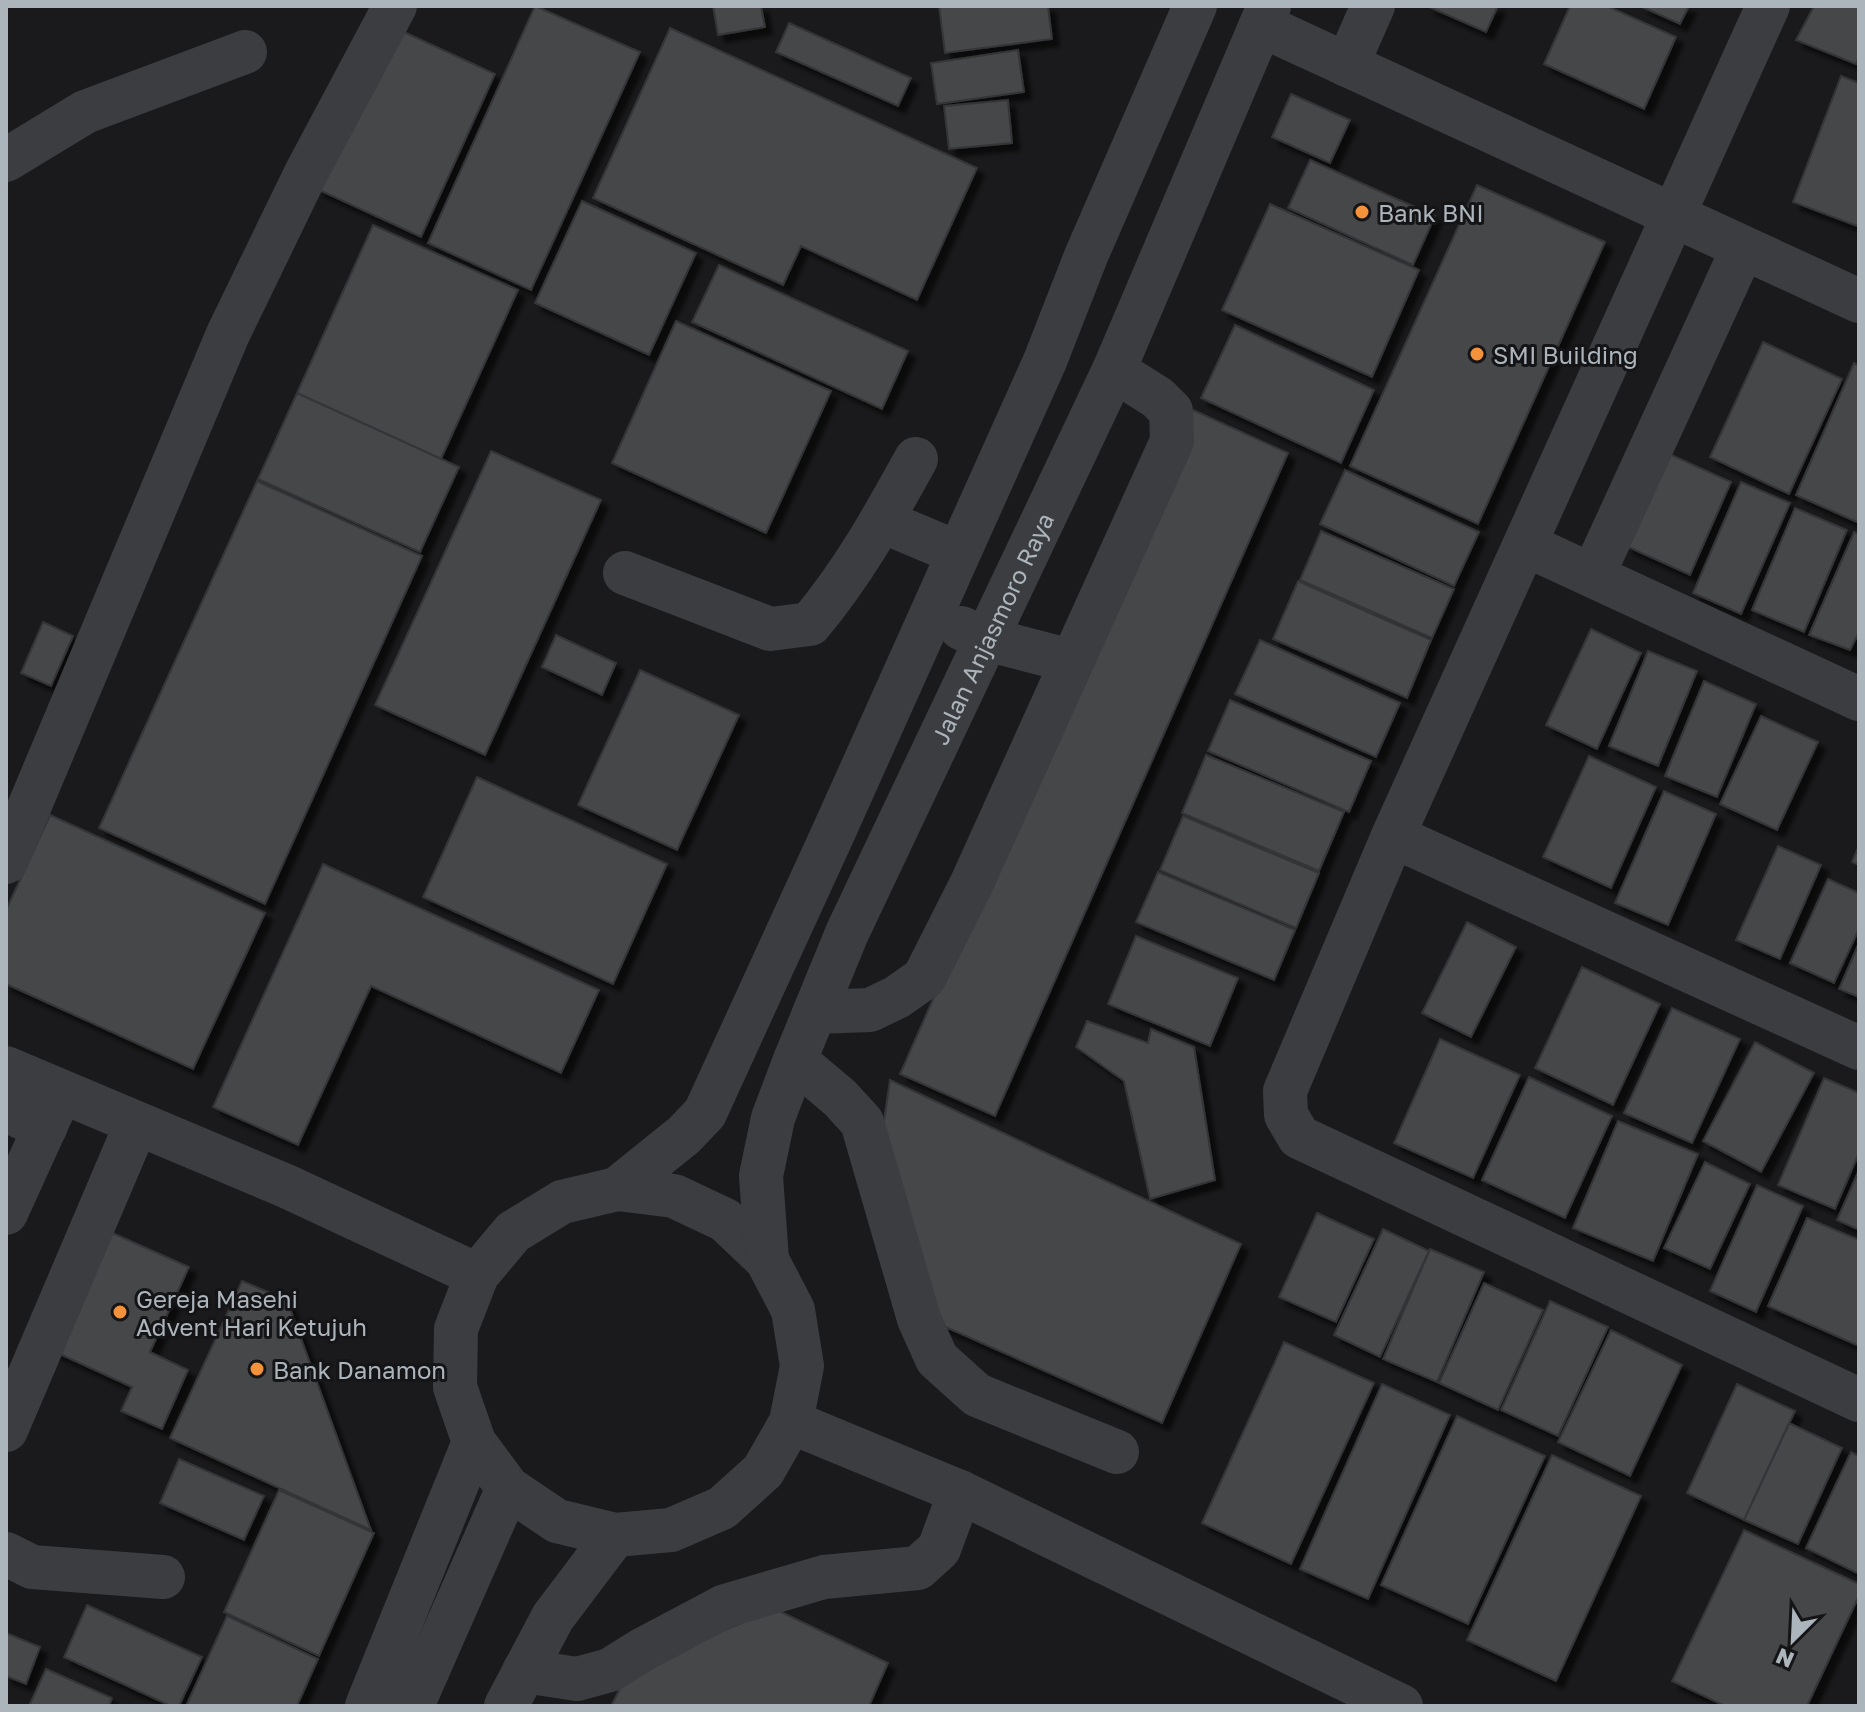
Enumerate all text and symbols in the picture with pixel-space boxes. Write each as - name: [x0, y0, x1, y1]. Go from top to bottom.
- place label: Bank BNI: [1378, 198, 1484, 227]
- marker: Bank BNI: [1353, 203, 1371, 221]
- place label: SMI Building: [1493, 340, 1638, 369]
- marker: SMI Building: [1468, 345, 1486, 363]
- street label: Jalan Anjasmoro Raya: [924, 508, 1059, 749]
- place label: Gereja Masehi Advent Hari Ketujuh: [136, 1284, 367, 1341]
- marker: Gereja Masehi Advent Hari Ketujuh: [111, 1303, 129, 1321]
- place label: Bank Danamon: [273, 1355, 446, 1384]
- marker: Bank Danamon: [248, 1360, 266, 1378]
- north arrow: [1753, 1600, 1833, 1680]
- text: N: [1772, 1643, 1798, 1674]

